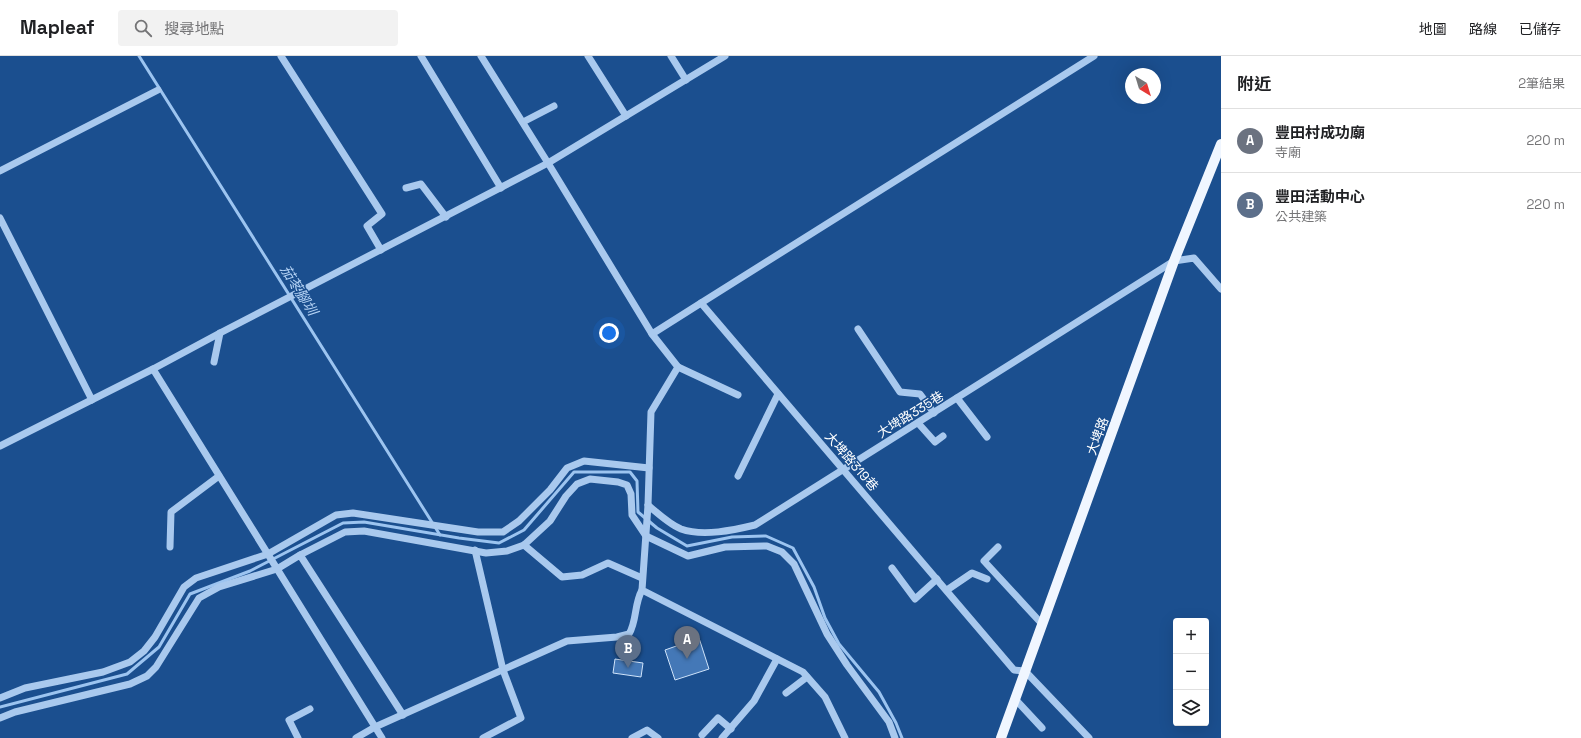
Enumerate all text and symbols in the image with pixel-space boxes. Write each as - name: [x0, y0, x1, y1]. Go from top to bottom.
- search box: [118, 10, 398, 46]
- text: Mapleaf: [20, 15, 94, 40]
- icon: search: [132, 17, 154, 39]
- text: 搜尋地點: [164, 19, 224, 38]
- text: 地圖: [1419, 20, 1447, 38]
- text: 路線: [1469, 20, 1497, 38]
- text: 已儲存: [1519, 20, 1561, 38]
- north arrow: [1125, 68, 1161, 104]
- text: 附近: [1237, 73, 1271, 95]
- text: 2筆結果: [1518, 75, 1565, 92]
- text: 豐田村成功廟: [1275, 123, 1365, 142]
- text: A: [1246, 132, 1254, 149]
- text: 220 m: [1526, 132, 1565, 149]
- text: 寺廟: [1275, 144, 1301, 161]
- text: 豐田活動中心: [1275, 187, 1365, 206]
- text: B: [1246, 196, 1254, 213]
- text: 220 m: [1526, 196, 1565, 213]
- text: 公共建築: [1275, 208, 1327, 225]
- water label: 茄苳腳圳: [277, 261, 323, 320]
- your location: [599, 323, 619, 343]
- street label: 大埤路335巷: [874, 387, 947, 442]
- street label: 大埤路: [1083, 415, 1112, 457]
- street label: 大埤路319巷: [821, 428, 882, 494]
- map controls: [1173, 618, 1209, 726]
- button: +: [1173, 618, 1209, 654]
- pin: A: [674, 626, 700, 659]
- pin: B: [615, 635, 641, 668]
- button: −: [1173, 654, 1209, 690]
- button: layers: [1173, 690, 1209, 726]

